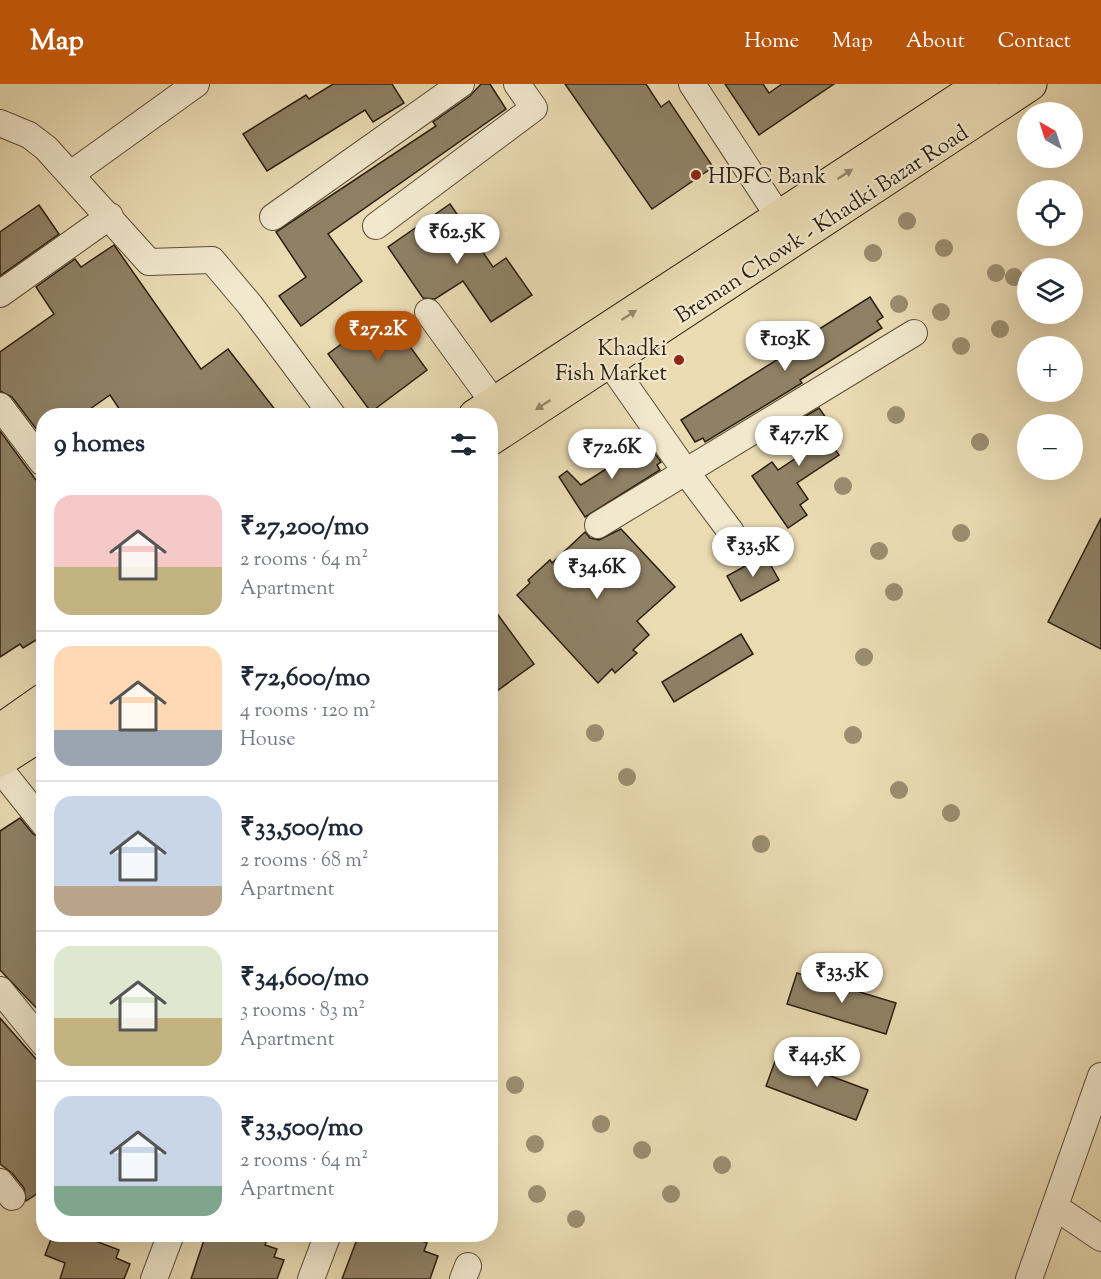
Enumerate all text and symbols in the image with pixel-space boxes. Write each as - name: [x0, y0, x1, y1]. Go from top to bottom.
- text: Map: [30, 22, 84, 62]
- text: Home: [744, 27, 799, 57]
- text: Map: [832, 27, 873, 57]
- text: About: [906, 27, 965, 57]
- text: Contact: [998, 27, 1071, 57]
- north arrow: [1017, 102, 1083, 168]
- map controls: [1017, 102, 1083, 480]
- street label: Breman Chowk - Khadki Bazar Road: [670, 118, 976, 333]
- place label: HDFC Bank: [708, 162, 826, 194]
- marker: HDFC Bank: [689, 168, 703, 182]
- one-way arrow: [837, 168, 853, 180]
- button: locate: [1017, 180, 1083, 246]
- pin: ₹62.5K: [408, 214, 506, 265]
- text: ₹62.5K: [429, 219, 485, 248]
- button: layers: [1017, 258, 1083, 324]
- one-way arrow: [621, 309, 637, 321]
- pin: ₹27.2K: [329, 311, 427, 362]
- text: ₹27.2K: [349, 316, 407, 345]
- pin: ₹103K: [743, 321, 827, 372]
- text: ₹103K: [759, 326, 811, 355]
- place label: Khadki Fish Market: [555, 334, 667, 391]
- button: +: [1017, 336, 1083, 402]
- marker: Khadki Fish Market: [672, 353, 686, 367]
- one-way arrow: [535, 399, 551, 411]
- button: −: [1017, 414, 1083, 480]
- pin: ₹47.7K: [750, 416, 848, 467]
- text: ₹47.7K: [769, 421, 829, 450]
- text: 9 homes: [54, 426, 145, 463]
- icon: filters: [447, 428, 480, 461]
- pin: ₹72.6K: [563, 429, 661, 480]
- text: ₹72.6K: [582, 434, 642, 463]
- text: ₹27,200/mo: [240, 509, 369, 546]
- icon: home: [102, 519, 174, 591]
- pin: ₹33.5K: [704, 527, 802, 578]
- text: ₹33.5K: [726, 532, 780, 561]
- text: 2 rooms · 64 m²: [240, 546, 368, 575]
- pin: ₹34.6K: [548, 549, 646, 600]
- text: ₹34.6K: [568, 554, 626, 583]
- text: Apartment: [240, 575, 335, 604]
- text: ₹72,600/mo: [240, 660, 370, 697]
- icon: home: [102, 670, 174, 742]
- text: 4 rooms · 120 m²: [240, 697, 376, 726]
- text: House: [240, 726, 295, 755]
- text: ₹33,500/mo: [240, 810, 363, 847]
- icon: home: [102, 820, 174, 892]
- text: 2 rooms · 68 m²: [240, 847, 368, 876]
- text: Apartment: [240, 876, 335, 905]
- pin: ₹33.5K: [793, 953, 891, 1004]
- text: ₹33.5K: [815, 958, 869, 987]
- text: ₹34,600/mo: [240, 960, 369, 997]
- icon: home: [102, 970, 174, 1042]
- text: 3 rooms · 83 m²: [240, 997, 365, 1026]
- text: Apartment: [240, 1026, 335, 1055]
- pin: ₹44.5K: [768, 1037, 866, 1088]
- text: ₹44.5K: [788, 1042, 846, 1071]
- text: ₹33,500/mo: [240, 1110, 363, 1147]
- icon: home: [102, 1120, 174, 1192]
- text: 2 rooms · 64 m²: [240, 1147, 368, 1176]
- text: Apartment: [240, 1176, 335, 1205]

